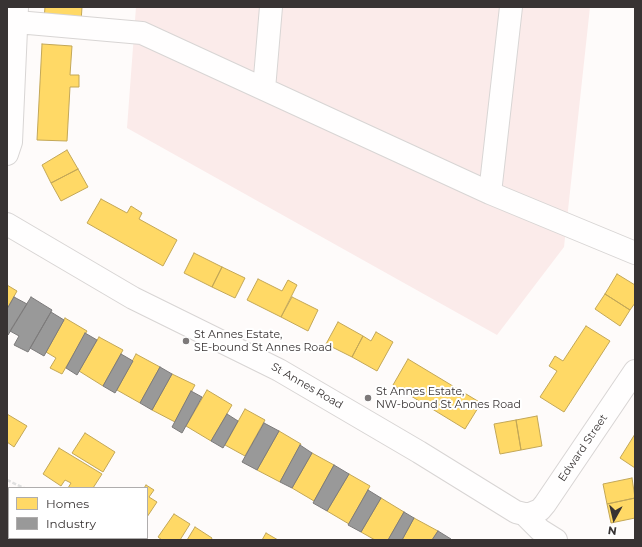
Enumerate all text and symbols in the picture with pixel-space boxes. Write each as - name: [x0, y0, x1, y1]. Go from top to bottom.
- place label: St Annes Estate, SE-bound St Annes Road: [194, 328, 332, 354]
- marker: St Annes Estate, SE-bound St Annes Road: [181, 336, 191, 346]
- street label: St Annes Road: [269, 360, 345, 412]
- place label: St Annes Estate, NW-bound St Annes Road: [376, 385, 521, 411]
- marker: St Annes Estate, NW-bound St Annes Road: [363, 393, 373, 403]
- street label: Edward Street: [556, 412, 610, 484]
- legend: [8, 487, 148, 539]
- text: Homes: [46, 496, 89, 511]
- north arrow: [594, 499, 634, 539]
- text: Industry: [46, 516, 96, 531]
- text: N: [607, 523, 618, 538]

